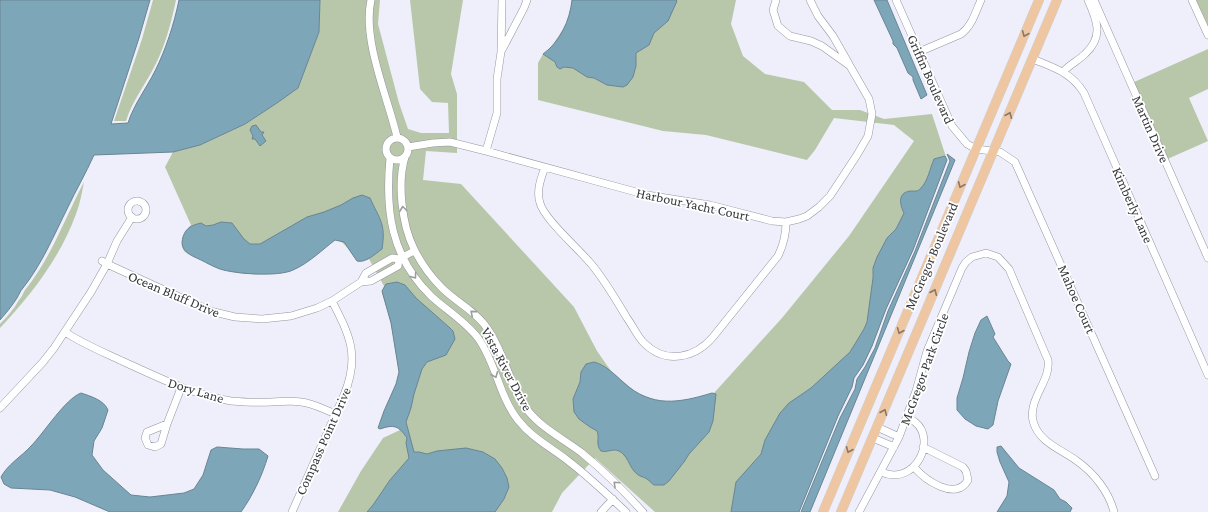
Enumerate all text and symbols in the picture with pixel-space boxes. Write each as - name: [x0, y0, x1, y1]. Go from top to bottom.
- one-way arrow: [1022, 29, 1030, 37]
- street label: Griffin Boulevard: [904, 32, 958, 127]
- street label: Martin Drive: [1129, 93, 1173, 165]
- one-way arrow: [1004, 112, 1012, 119]
- street label: Kimberly Lane: [1109, 165, 1157, 245]
- one-way arrow: [958, 181, 966, 188]
- street label: Harbour Yacht Court: [635, 184, 751, 224]
- street label: McGregor Boulevard: [901, 199, 961, 312]
- one-way arrow: [399, 206, 408, 212]
- street label: Mahoe Court: [1055, 262, 1099, 336]
- street label: Ocean Bluff Drive: [126, 267, 222, 321]
- one-way arrow: [409, 271, 416, 278]
- one-way arrow: [930, 288, 938, 295]
- one-way arrow: [470, 311, 477, 318]
- street label: McGregor Park Circle: [896, 311, 952, 427]
- street label: Vista River Drive: [478, 324, 536, 414]
- one-way arrow: [897, 326, 905, 334]
- one-way arrow: [490, 370, 498, 378]
- street label: Dory Lane: [166, 374, 226, 406]
- street label: Compass Point Drive: [292, 385, 354, 497]
- one-way arrow: [879, 408, 887, 416]
- one-way arrow: [846, 447, 854, 454]
- one-way arrow: [613, 481, 621, 489]

